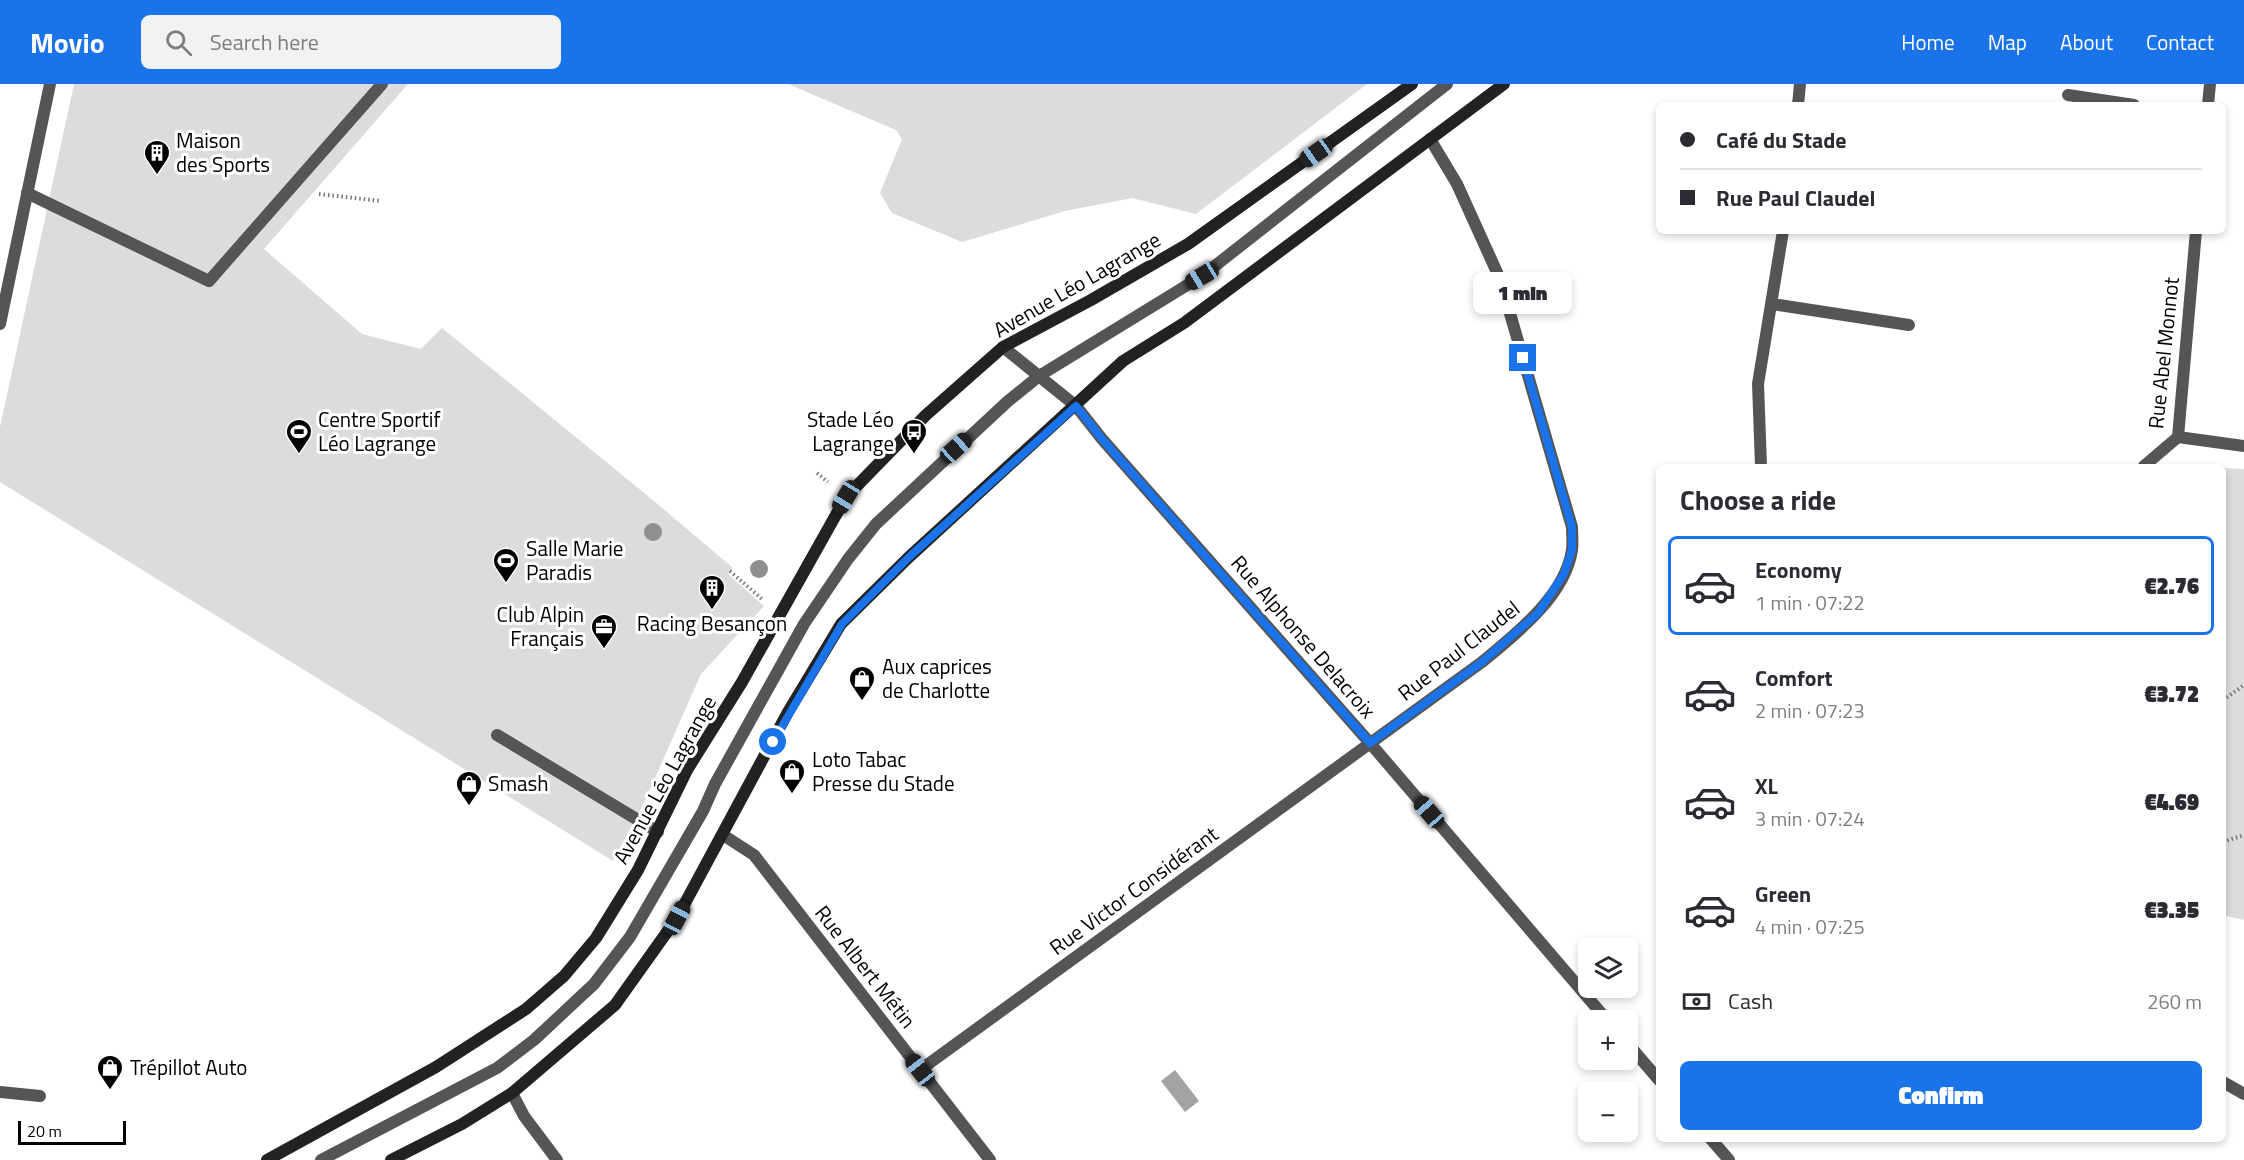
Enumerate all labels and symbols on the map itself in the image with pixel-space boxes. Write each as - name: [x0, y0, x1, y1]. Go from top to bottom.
- place label: Maison des Sports: [176, 124, 270, 180]
- car: [1296, 135, 1336, 171]
- building icon: Maison des Sports: [142, 138, 172, 176]
- street label: Avenue Léo Lagrange: [987, 223, 1166, 345]
- car: [1182, 259, 1222, 293]
- callout: 1 min: [1474, 271, 1573, 313]
- street label: Rue Abel Monnot: [2139, 275, 2187, 430]
- route end: [1509, 344, 1536, 371]
- place label: Centre Sportif Léo Lagrange: [318, 403, 440, 459]
- place label: Stade Léo Lagrange: [807, 403, 894, 459]
- sports icon: Centre Sportif Léo Lagrange: [284, 417, 314, 455]
- bus stop icon: Stade Léo Lagrange: [899, 417, 929, 455]
- car: [937, 429, 975, 467]
- car: [829, 477, 863, 517]
- place label: Salle Marie Paradis: [526, 532, 623, 588]
- sports icon: Salle Marie Paradis: [491, 546, 521, 584]
- street label: Rue Alphonse Delacroix: [1224, 548, 1384, 725]
- building icon: Racing Besançon: [697, 573, 727, 611]
- street label: Rue Paul Claudel: [1391, 592, 1526, 708]
- place label: Club Alpin Français: [497, 598, 584, 654]
- place label: Racing Besançon: [637, 607, 787, 639]
- office icon: Club Alpin Français: [589, 612, 619, 650]
- place label: Aux caprices de Charlotte: [882, 650, 992, 706]
- shop icon: Aux caprices de Charlotte: [847, 664, 877, 702]
- street label: Avenue Léo Lagrange: [604, 689, 724, 870]
- route start: [759, 728, 786, 755]
- place label: Loto Tabac Presse du Stade: [812, 743, 955, 799]
- shop icon: Loto Tabac Presse du Stade: [777, 757, 807, 795]
- place label: Smash: [488, 767, 549, 799]
- shop icon: Smash: [454, 769, 484, 807]
- car: [1410, 793, 1448, 831]
- street label: Rue Victor Considérant: [1042, 818, 1225, 962]
- car: [661, 898, 693, 938]
- street label: Rue Albert Métin: [807, 898, 924, 1035]
- car: [902, 1050, 938, 1090]
- place label: Trépillot Auto: [130, 1051, 247, 1083]
- shop icon: Trépillot Auto: [95, 1053, 125, 1091]
- scale bar: [18, 1118, 126, 1146]

